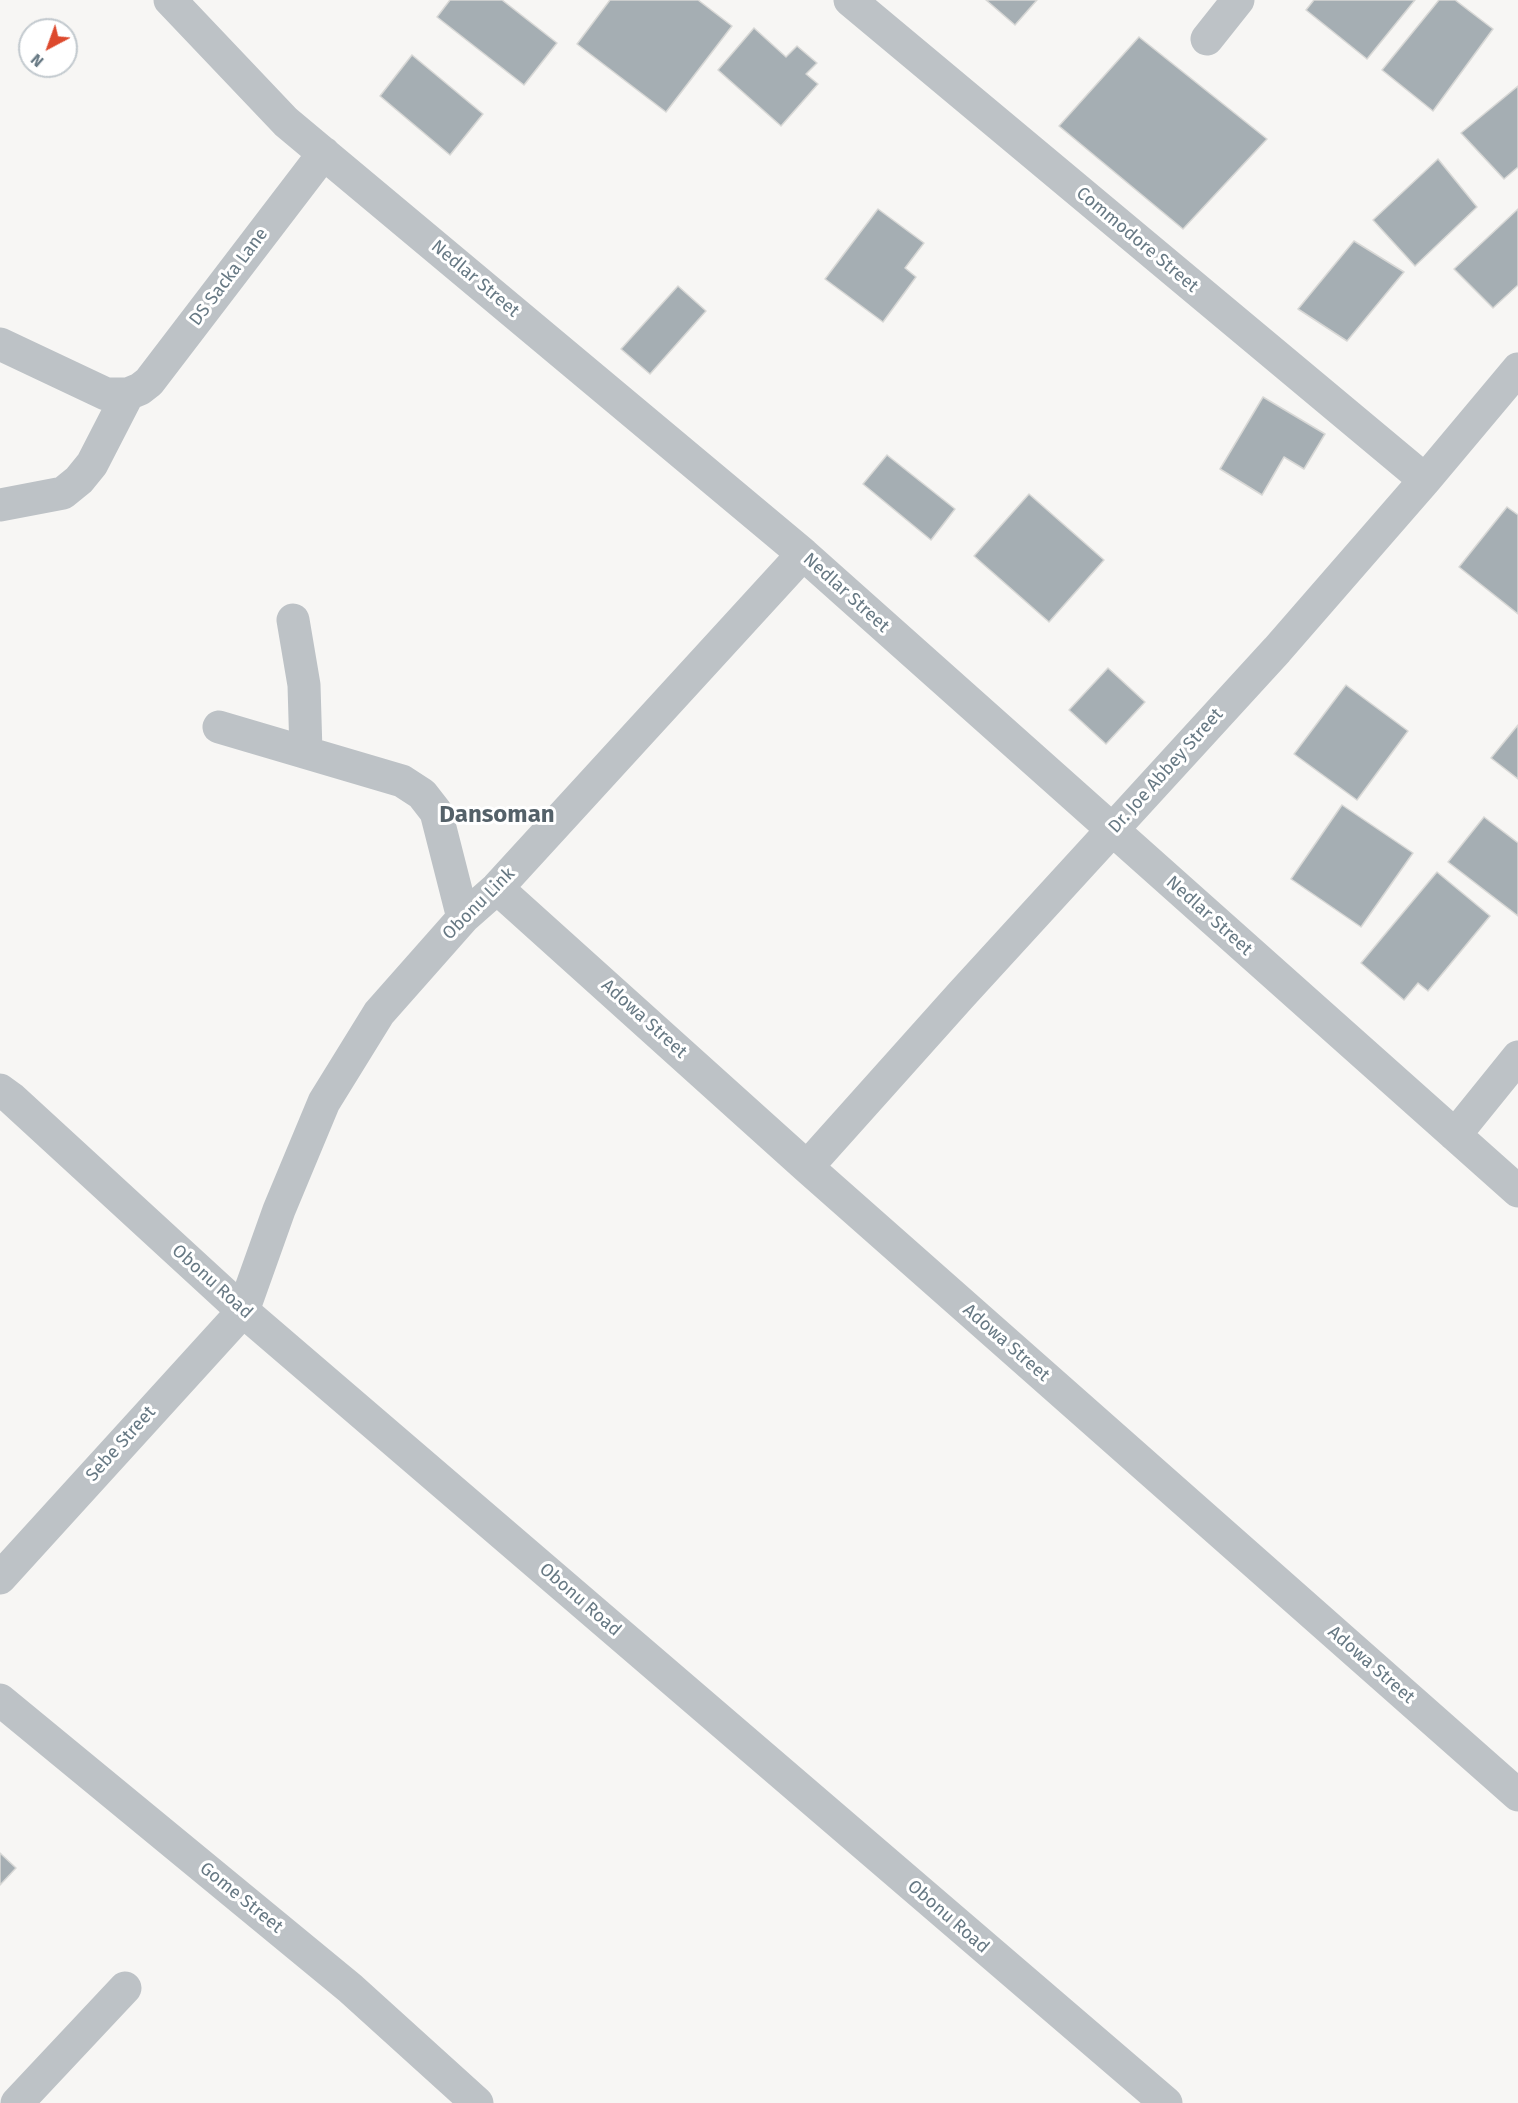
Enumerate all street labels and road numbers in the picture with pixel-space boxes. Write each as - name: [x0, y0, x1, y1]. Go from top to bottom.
- street label: Commodore Street: [1072, 183, 1202, 297]
- street label: DS Sacka Lane: [185, 224, 273, 330]
- street label: Nedlar Street: [427, 236, 523, 322]
- street label: Nedlar Street: [798, 549, 894, 637]
- street label: Dr. Joe Abbey Street: [1104, 704, 1228, 838]
- street label: Obonu Link: [438, 863, 520, 945]
- street label: Nedlar Street: [1161, 872, 1257, 960]
- street label: Adowa Street: [597, 975, 691, 1063]
- street label: Obonu Road: [167, 1240, 257, 1324]
- street label: Adowa Street: [958, 1300, 1054, 1386]
- street label: Sebe Street: [82, 1402, 160, 1486]
- street label: Obonu Road: [535, 1559, 625, 1641]
- street label: Adowa Street: [1323, 1622, 1419, 1708]
- street label: Gome Street: [195, 1858, 287, 1938]
- street label: Obonu Road: [903, 1876, 993, 1958]

